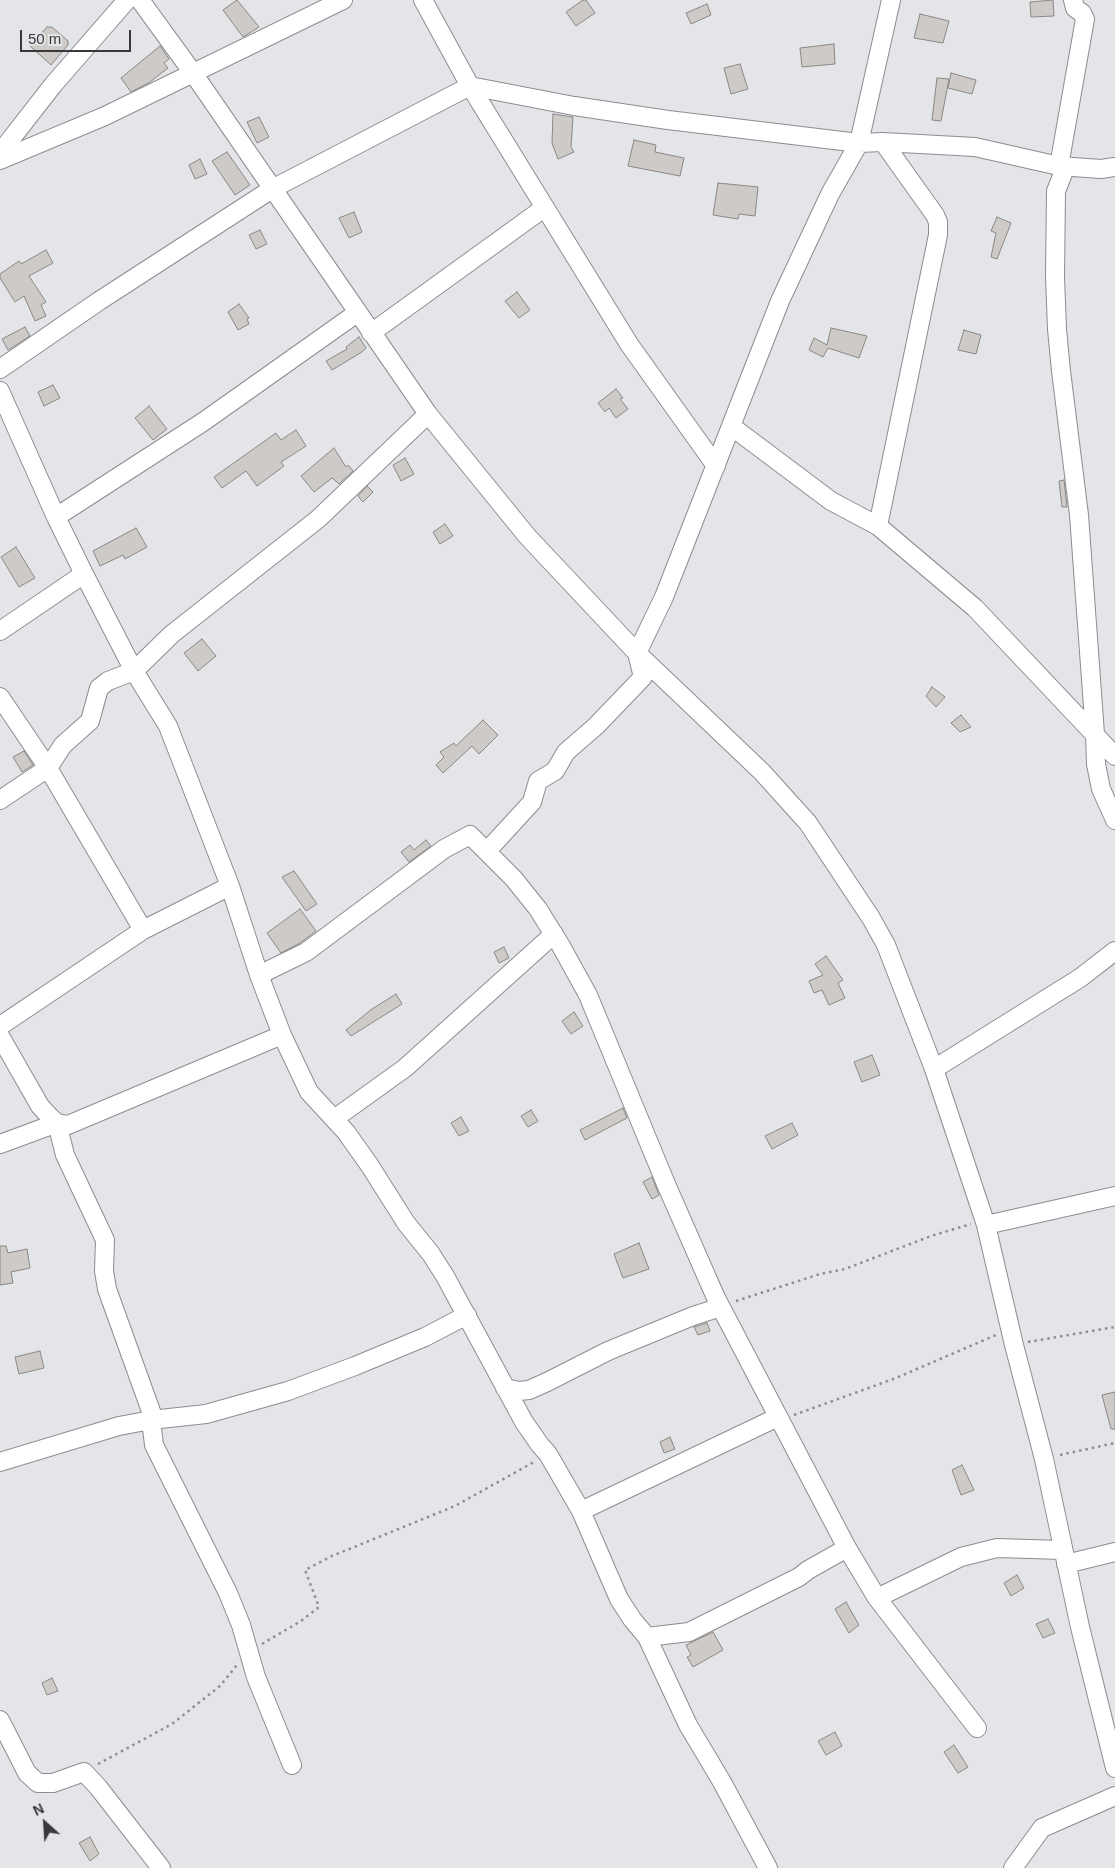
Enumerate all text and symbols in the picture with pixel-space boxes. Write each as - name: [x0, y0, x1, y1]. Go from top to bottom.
- scale bar: [22, 20, 134, 52]
- text: 50 m: [28, 30, 61, 47]
- north arrow: [20, 1798, 70, 1848]
- text: N: [30, 1800, 46, 1819]

